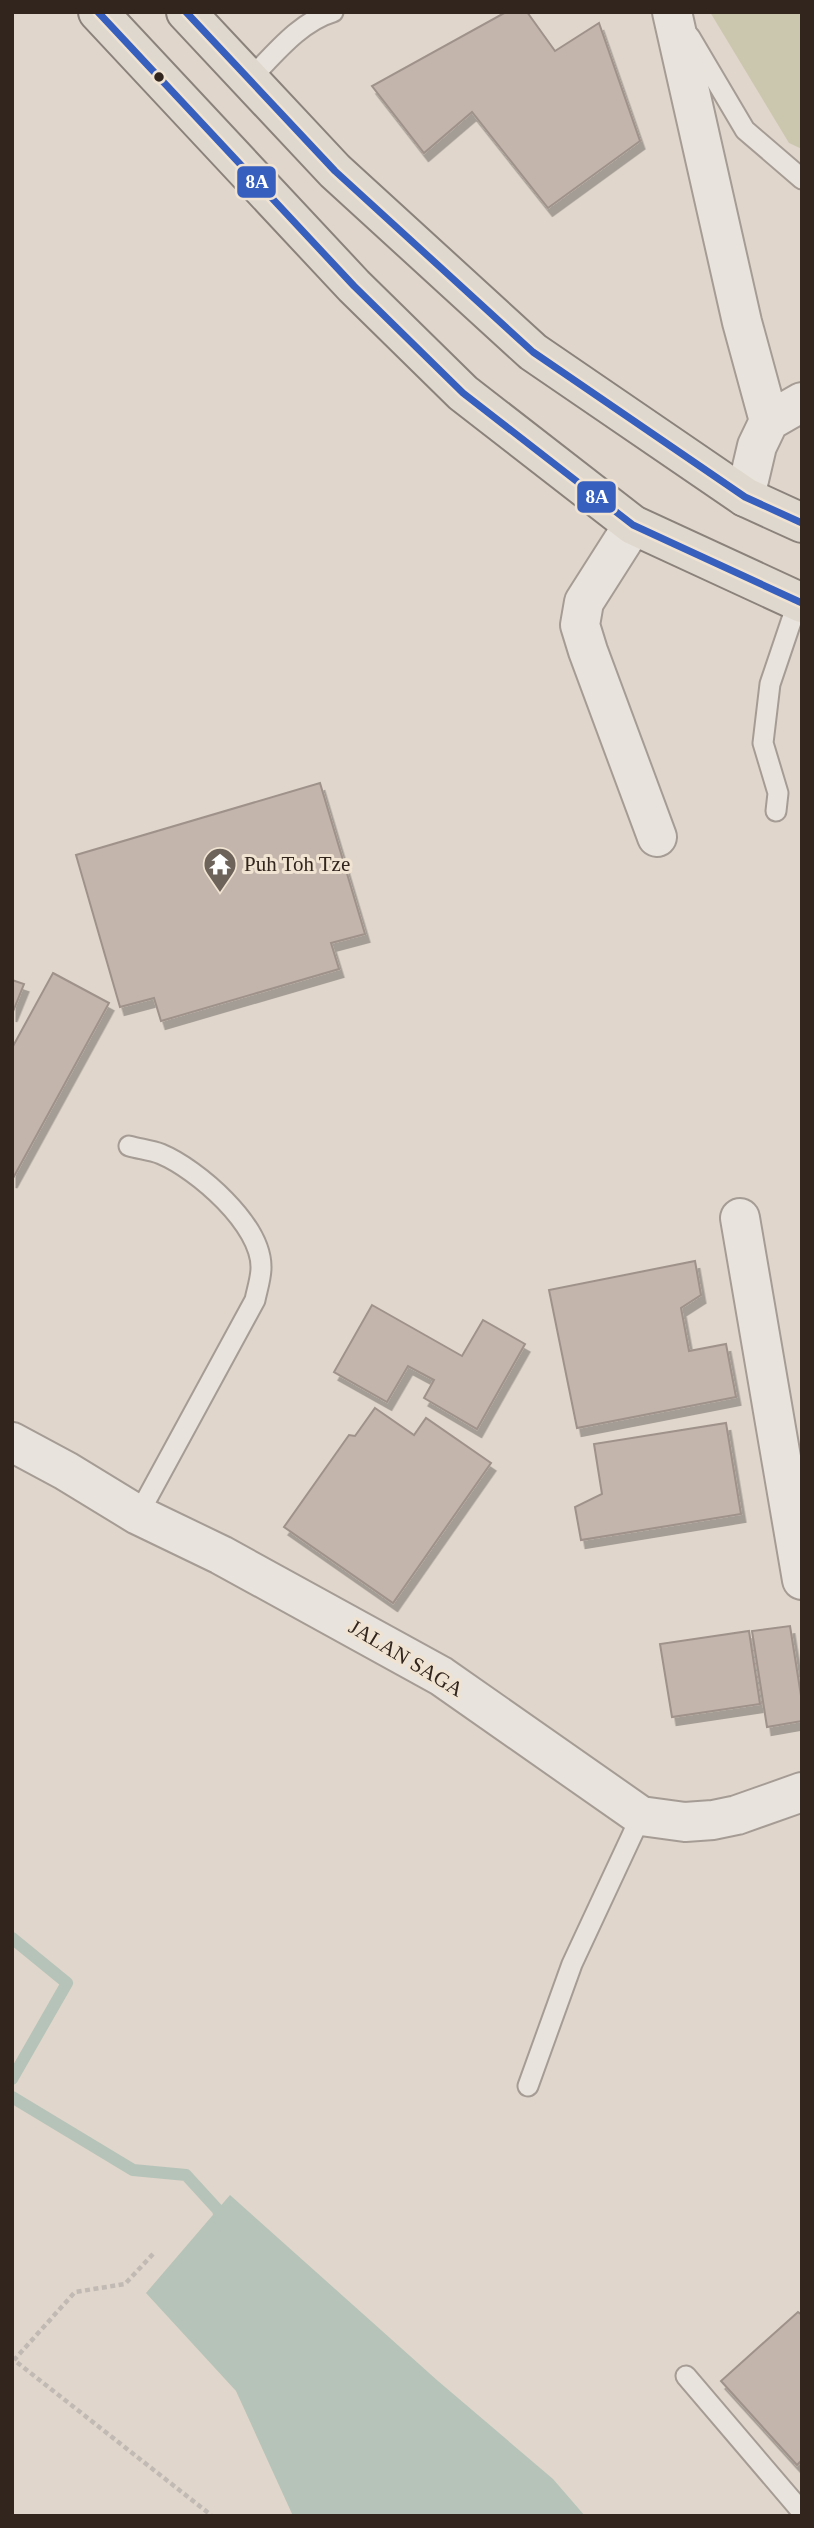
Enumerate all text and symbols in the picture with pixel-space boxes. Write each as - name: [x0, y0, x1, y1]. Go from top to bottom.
- unlabelled marker: [152, 70, 166, 84]
- line badge: 8A: [236, 165, 277, 199]
- text: 8A: [245, 171, 269, 192]
- line badge: 8A: [576, 480, 617, 514]
- text: 8A: [585, 486, 609, 507]
- temple icon: Puh Toh Tze: [201, 845, 239, 894]
- place label: Puh Toh Tze: [244, 852, 350, 876]
- street label: JALAN SAGA: [345, 1615, 468, 1702]

